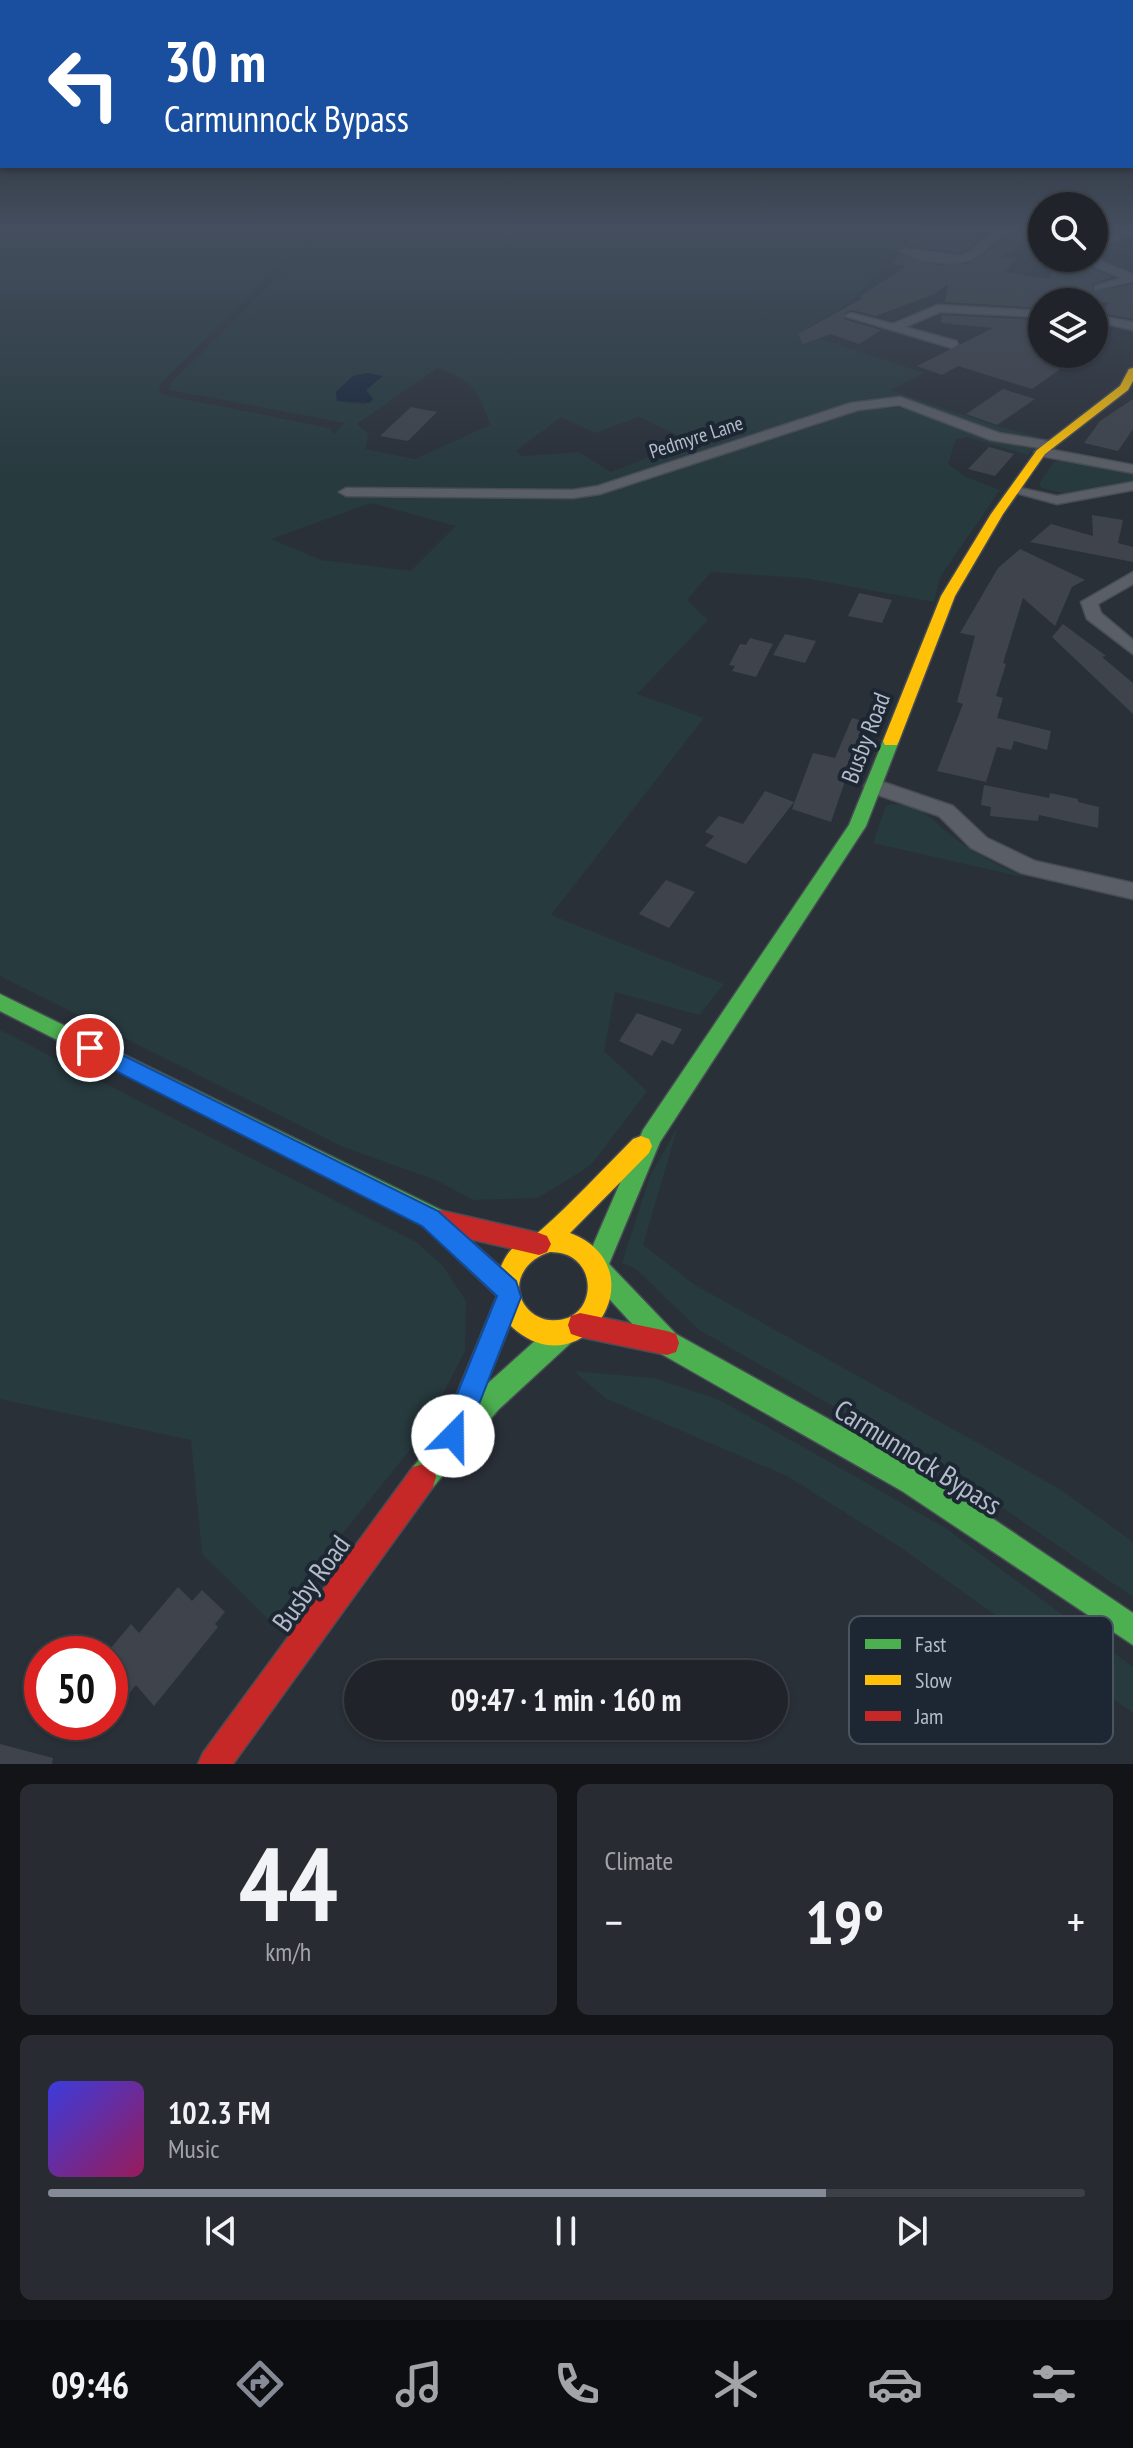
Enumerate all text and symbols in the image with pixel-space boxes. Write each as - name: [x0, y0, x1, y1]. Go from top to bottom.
- text: 30 m: [164, 25, 266, 97]
- icon: left: [32, 32, 136, 136]
- text: Carmunnock Bypass: [164, 95, 409, 142]
- map controls: [1028, 192, 1108, 368]
- button: search: [1028, 192, 1108, 272]
- button: layers: [1028, 288, 1108, 368]
- street label: Pedmyre Lane: [646, 410, 746, 464]
- street label: Busby Road: [834, 688, 897, 787]
- pin: [56, 1014, 124, 1082]
- icon: arrive: [68, 1026, 112, 1070]
- street label: Carmunnock Bypass: [828, 1390, 1009, 1523]
- position arrow: [411, 1394, 495, 1478]
- street label: Busby Road: [263, 1527, 358, 1638]
- legend: [849, 1616, 1113, 1744]
- text: Fast: [915, 1630, 946, 1658]
- speed limit sign: 50: [24, 1636, 128, 1740]
- text: Slow: [915, 1666, 952, 1694]
- text: 09:47 · 1 min · 160 m: [451, 1680, 681, 1719]
- text: Jam: [914, 1702, 943, 1730]
- text: 44: [239, 1815, 338, 1950]
- text: Climate: [605, 1844, 673, 1877]
- text: 19°: [805, 1883, 884, 1961]
- text: −: [605, 1893, 623, 1950]
- text: +: [1067, 1893, 1085, 1950]
- text: km/h: [265, 1935, 311, 1968]
- text: 102.3 FM: [168, 2093, 270, 2132]
- text: Music: [168, 2132, 220, 2165]
- icon: previous: [199, 2209, 243, 2253]
- icon: pause: [544, 2209, 588, 2253]
- icon: next: [890, 2209, 934, 2253]
- icon: directions: [232, 2356, 288, 2412]
- icon: music: [391, 2356, 447, 2412]
- icon: phone: [549, 2356, 605, 2412]
- icon: climate: [708, 2356, 764, 2412]
- icon: car: [867, 2356, 923, 2412]
- icon: filters: [1026, 2356, 1082, 2412]
- text: 09:46: [51, 2361, 129, 2408]

